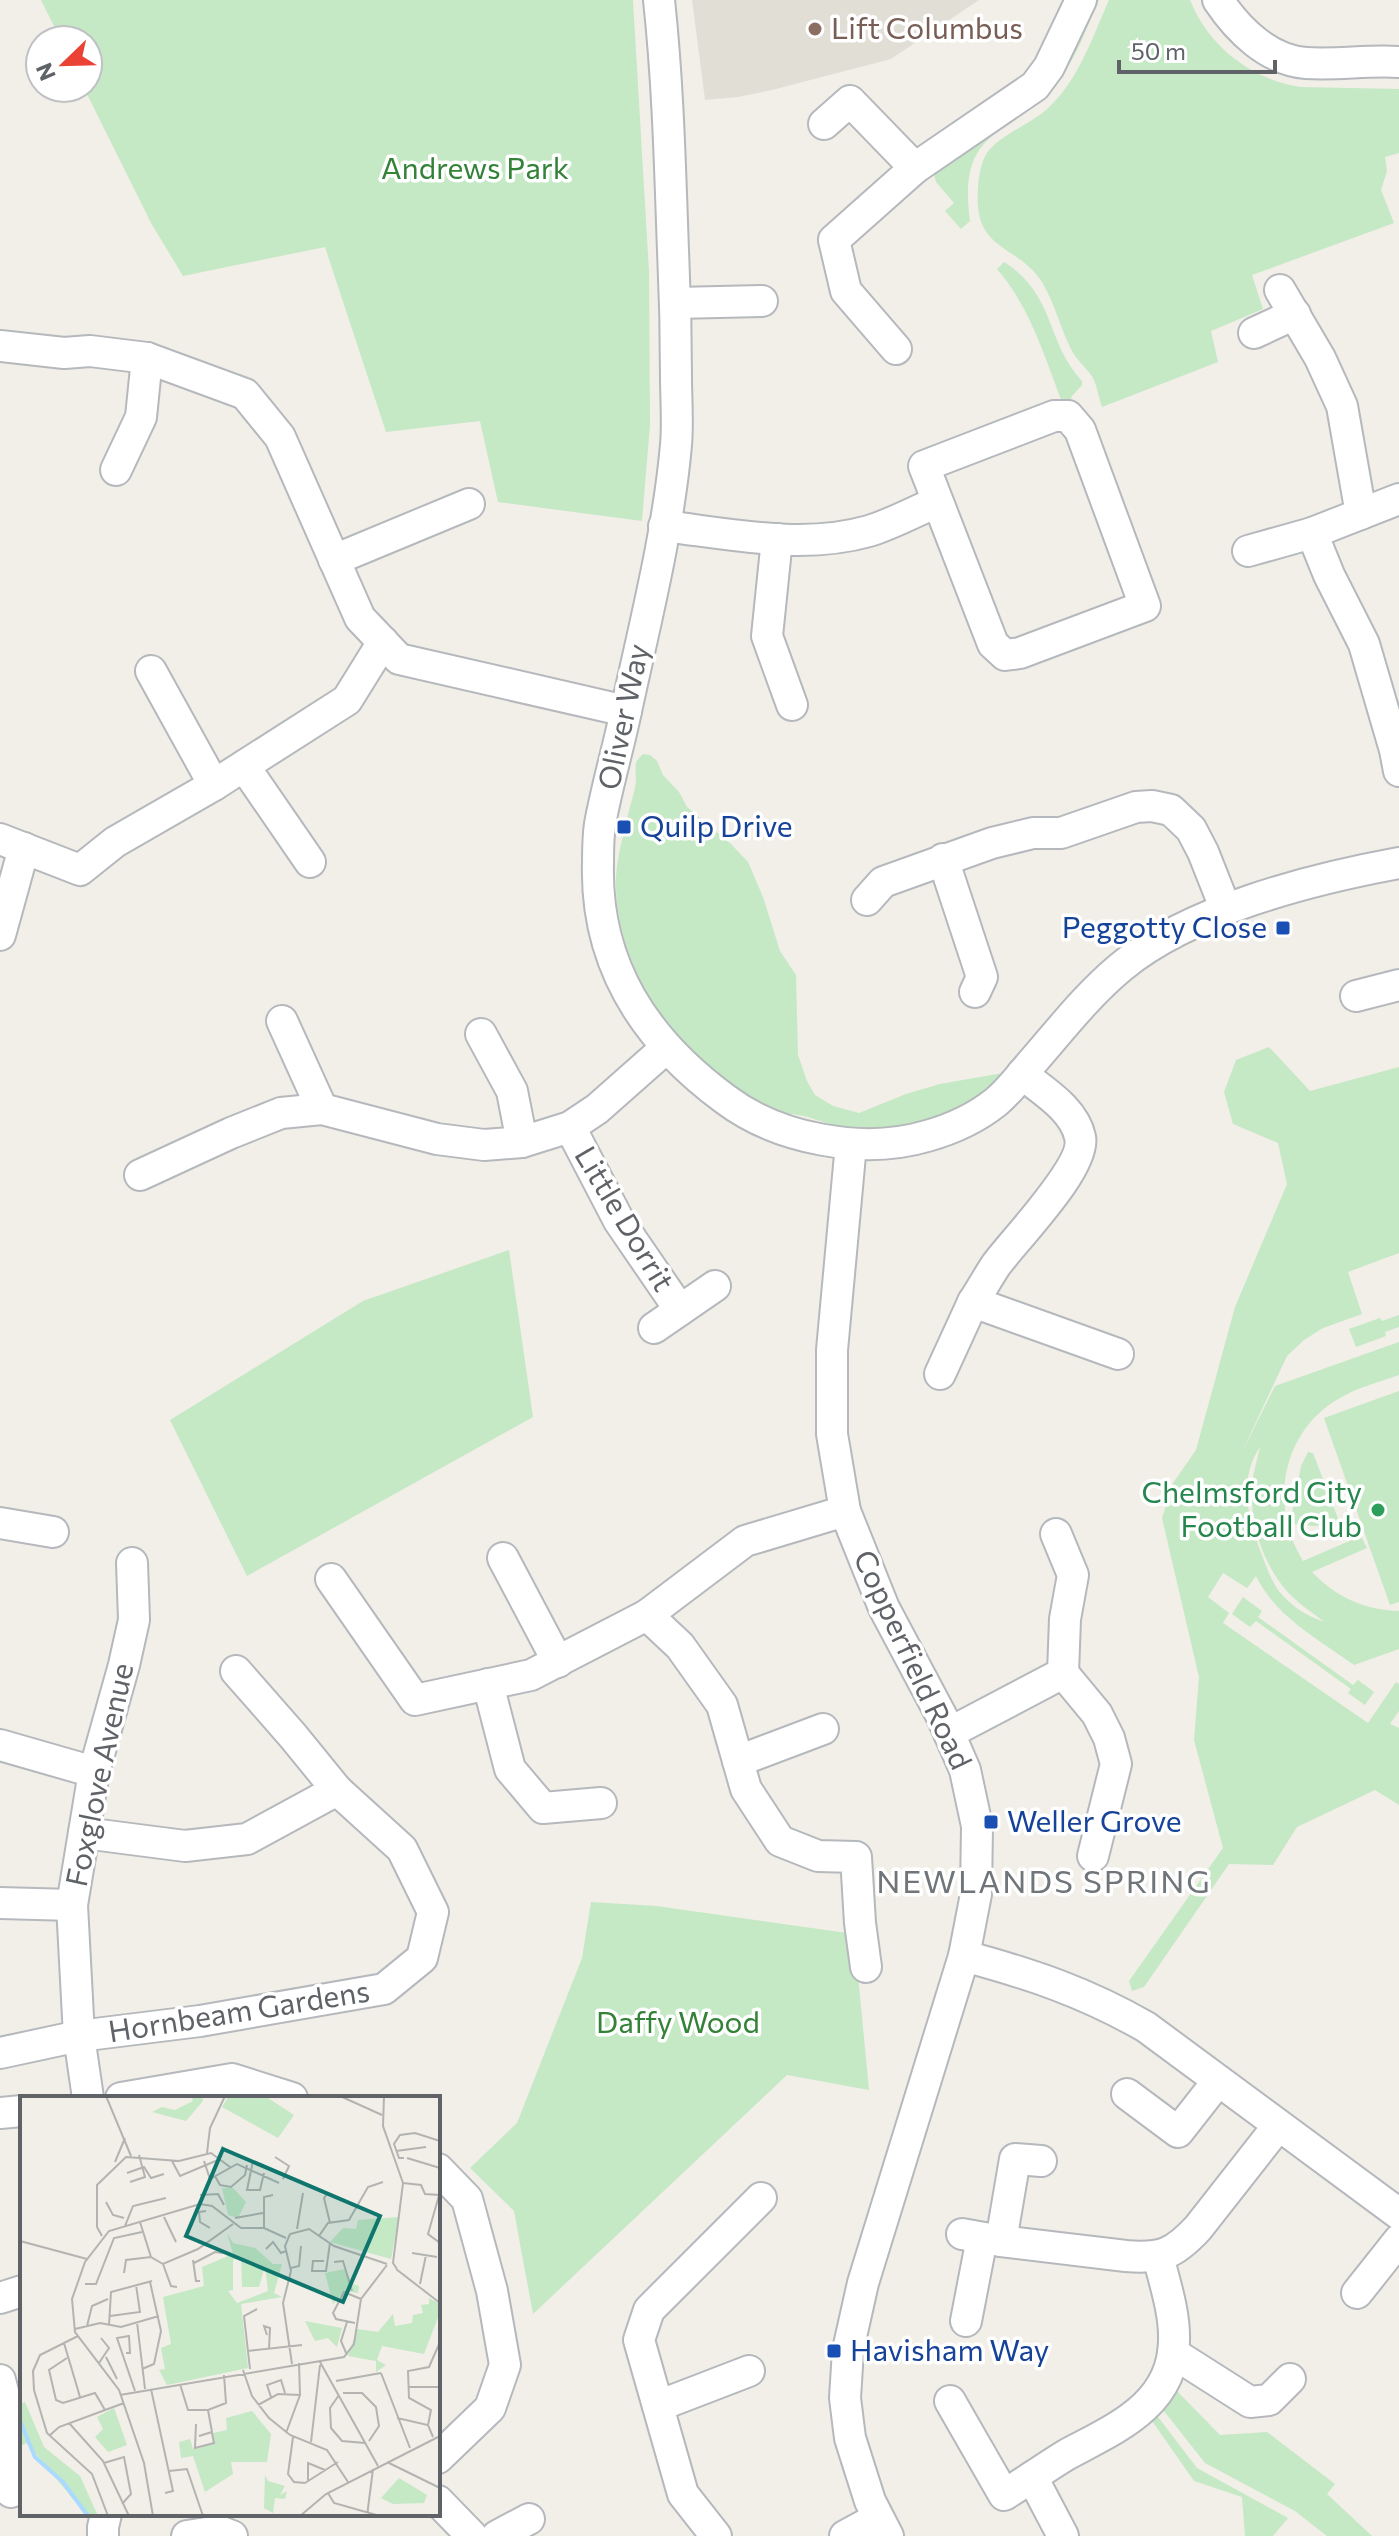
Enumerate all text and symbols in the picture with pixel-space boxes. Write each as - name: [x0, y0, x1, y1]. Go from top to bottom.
- place label: Lift Columbus: [831, 8, 1023, 45]
- marker: Lift Columbus: [806, 20, 824, 38]
- north arrow: [24, 24, 104, 104]
- scale bar: [1119, 24, 1275, 74]
- text: 50 m: [1131, 36, 1186, 65]
- text: N: [29, 59, 61, 85]
- park label: Andrews Park: [381, 148, 569, 185]
- street label: Oliver Way: [588, 640, 655, 793]
- place label: Quilp Drive: [640, 806, 793, 843]
- marker: Quilp Drive: [615, 818, 633, 836]
- place label: Peggotty Close: [1062, 907, 1267, 944]
- marker: Peggotty Close: [1274, 919, 1292, 937]
- street label: Little Dorrit: [568, 1138, 684, 1297]
- place label: Chelmsford City Football Club: [1141, 1472, 1362, 1543]
- marker: Chelmsford City Football Club: [1369, 1501, 1387, 1519]
- street label: Copperfield Road: [847, 1543, 981, 1775]
- street label: Foxglove Avenue: [56, 1659, 139, 1890]
- place label: Weller Grove: [1007, 1801, 1182, 1838]
- marker: Weller Grove: [982, 1813, 1000, 1831]
- district label: NEWLANDS SPRING: [876, 1860, 1212, 1900]
- street label: Hornbeam Gardens: [105, 1971, 372, 2048]
- park label: Daffy Wood: [596, 2002, 760, 2039]
- inset map: [20, 2096, 440, 2516]
- place label: Havisham Way: [850, 2330, 1049, 2367]
- marker: Havisham Way: [825, 2342, 843, 2360]

